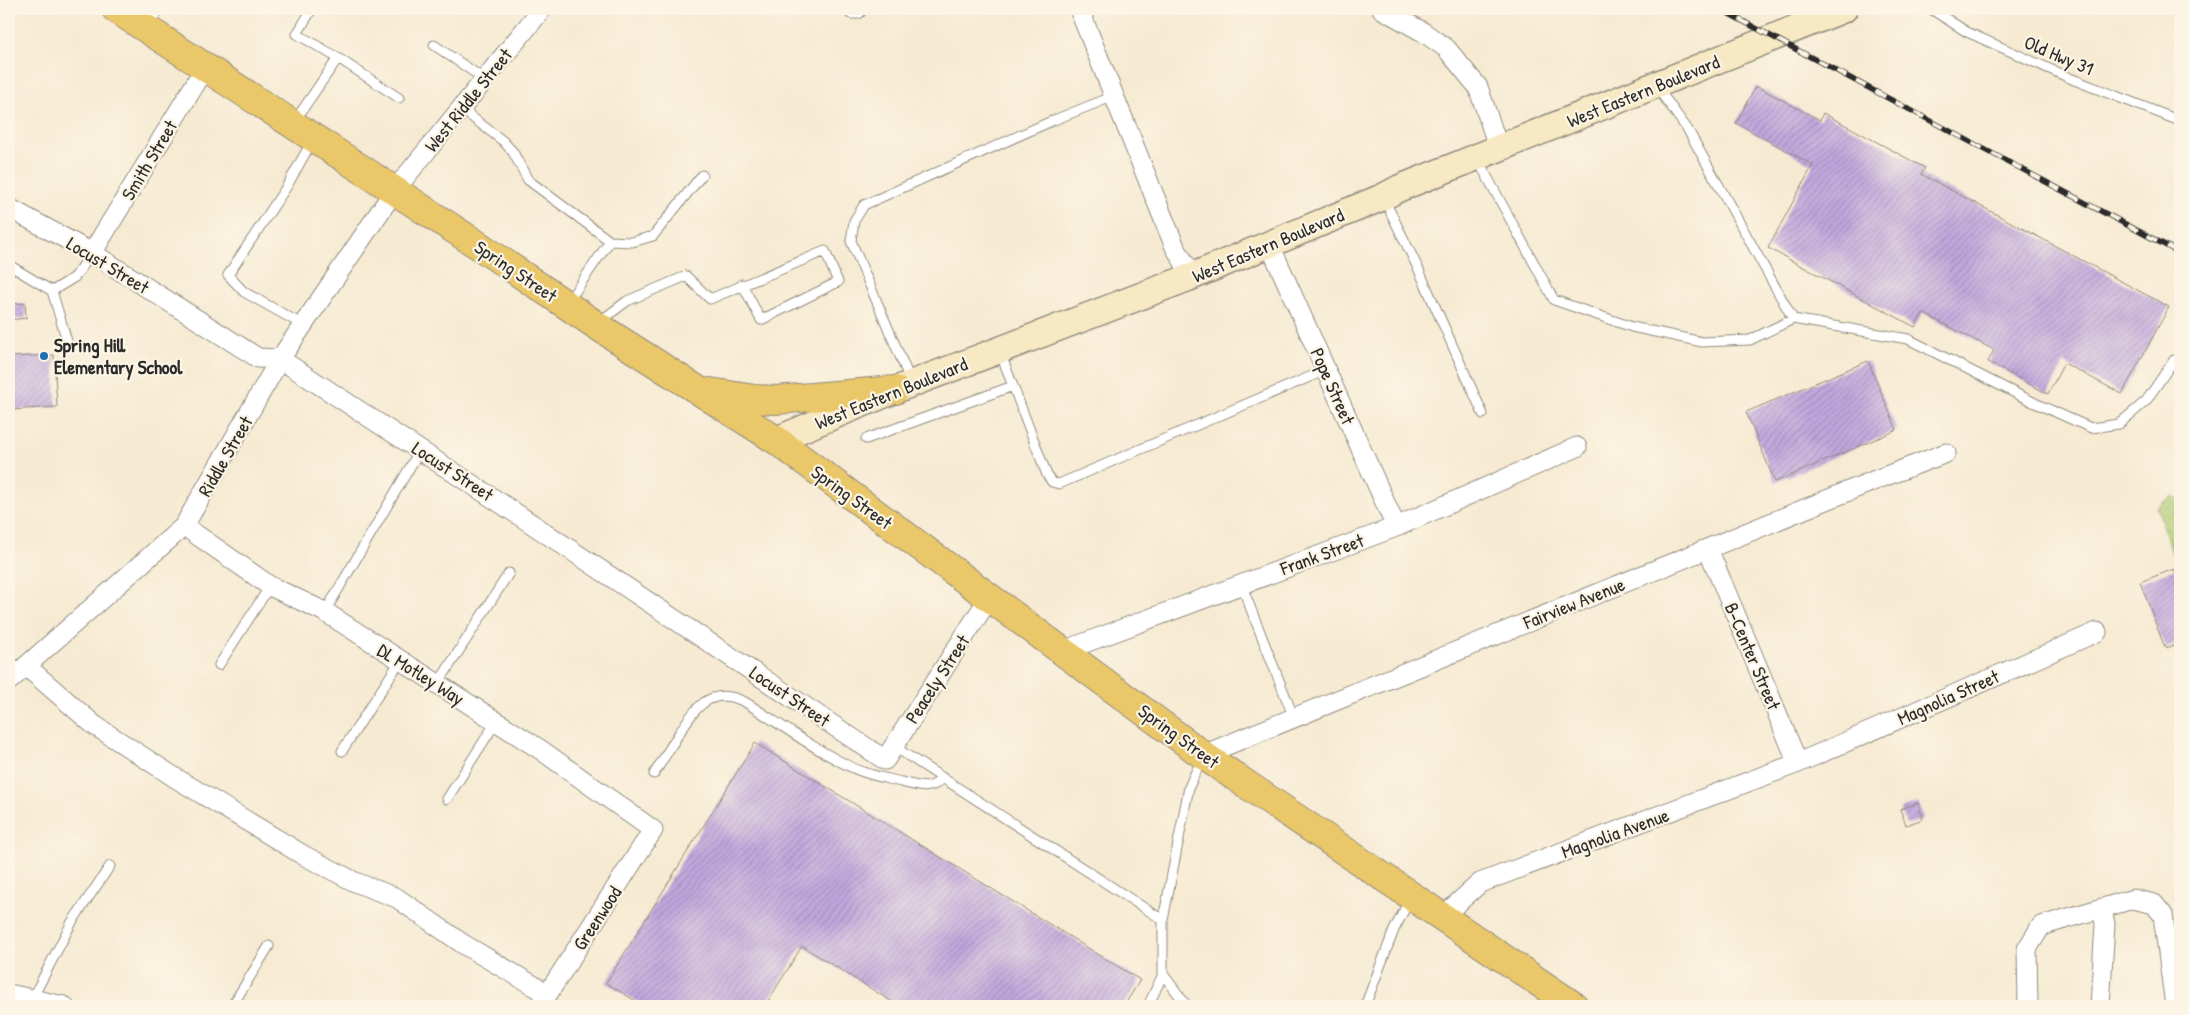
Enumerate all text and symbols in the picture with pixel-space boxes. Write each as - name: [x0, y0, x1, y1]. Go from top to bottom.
- street label: Old Hwy 31: [2020, 29, 2098, 81]
- street label: West Riddle Street: [418, 42, 518, 157]
- street label: West Eastern Boulevard: [1563, 48, 1724, 133]
- street label: Smith Street: [115, 115, 183, 205]
- street label: West Eastern Boulevard: [1188, 201, 1348, 289]
- street label: Locust Street: [62, 230, 155, 300]
- street label: Spring Street: [470, 234, 563, 308]
- place label: Spring Hill Elementary School: [54, 332, 183, 381]
- street label: Pope Street: [1305, 344, 1362, 429]
- marker: Spring Hill Elementary School: [38, 350, 50, 362]
- street label: West Eastern Boulevard: [811, 350, 972, 435]
- street label: Riddle Street: [192, 411, 259, 501]
- street label: Locust Street: [407, 435, 499, 507]
- street label: Spring Street: [806, 459, 898, 535]
- street label: Frank Street: [1276, 527, 1368, 581]
- street label: Fairview Avenue: [1519, 571, 1629, 635]
- street label: B-Center Street: [1719, 599, 1787, 714]
- street label: Peacely Street: [899, 629, 976, 728]
- street label: DL Motley Way: [372, 637, 470, 711]
- street label: Locust Street: [745, 659, 836, 733]
- street label: Magnolia Street: [1893, 663, 2003, 731]
- street label: Spring Street: [1133, 698, 1225, 774]
- street label: Magnolia Avenue: [1558, 801, 1673, 865]
- street label: Greenwood: [567, 880, 628, 955]

